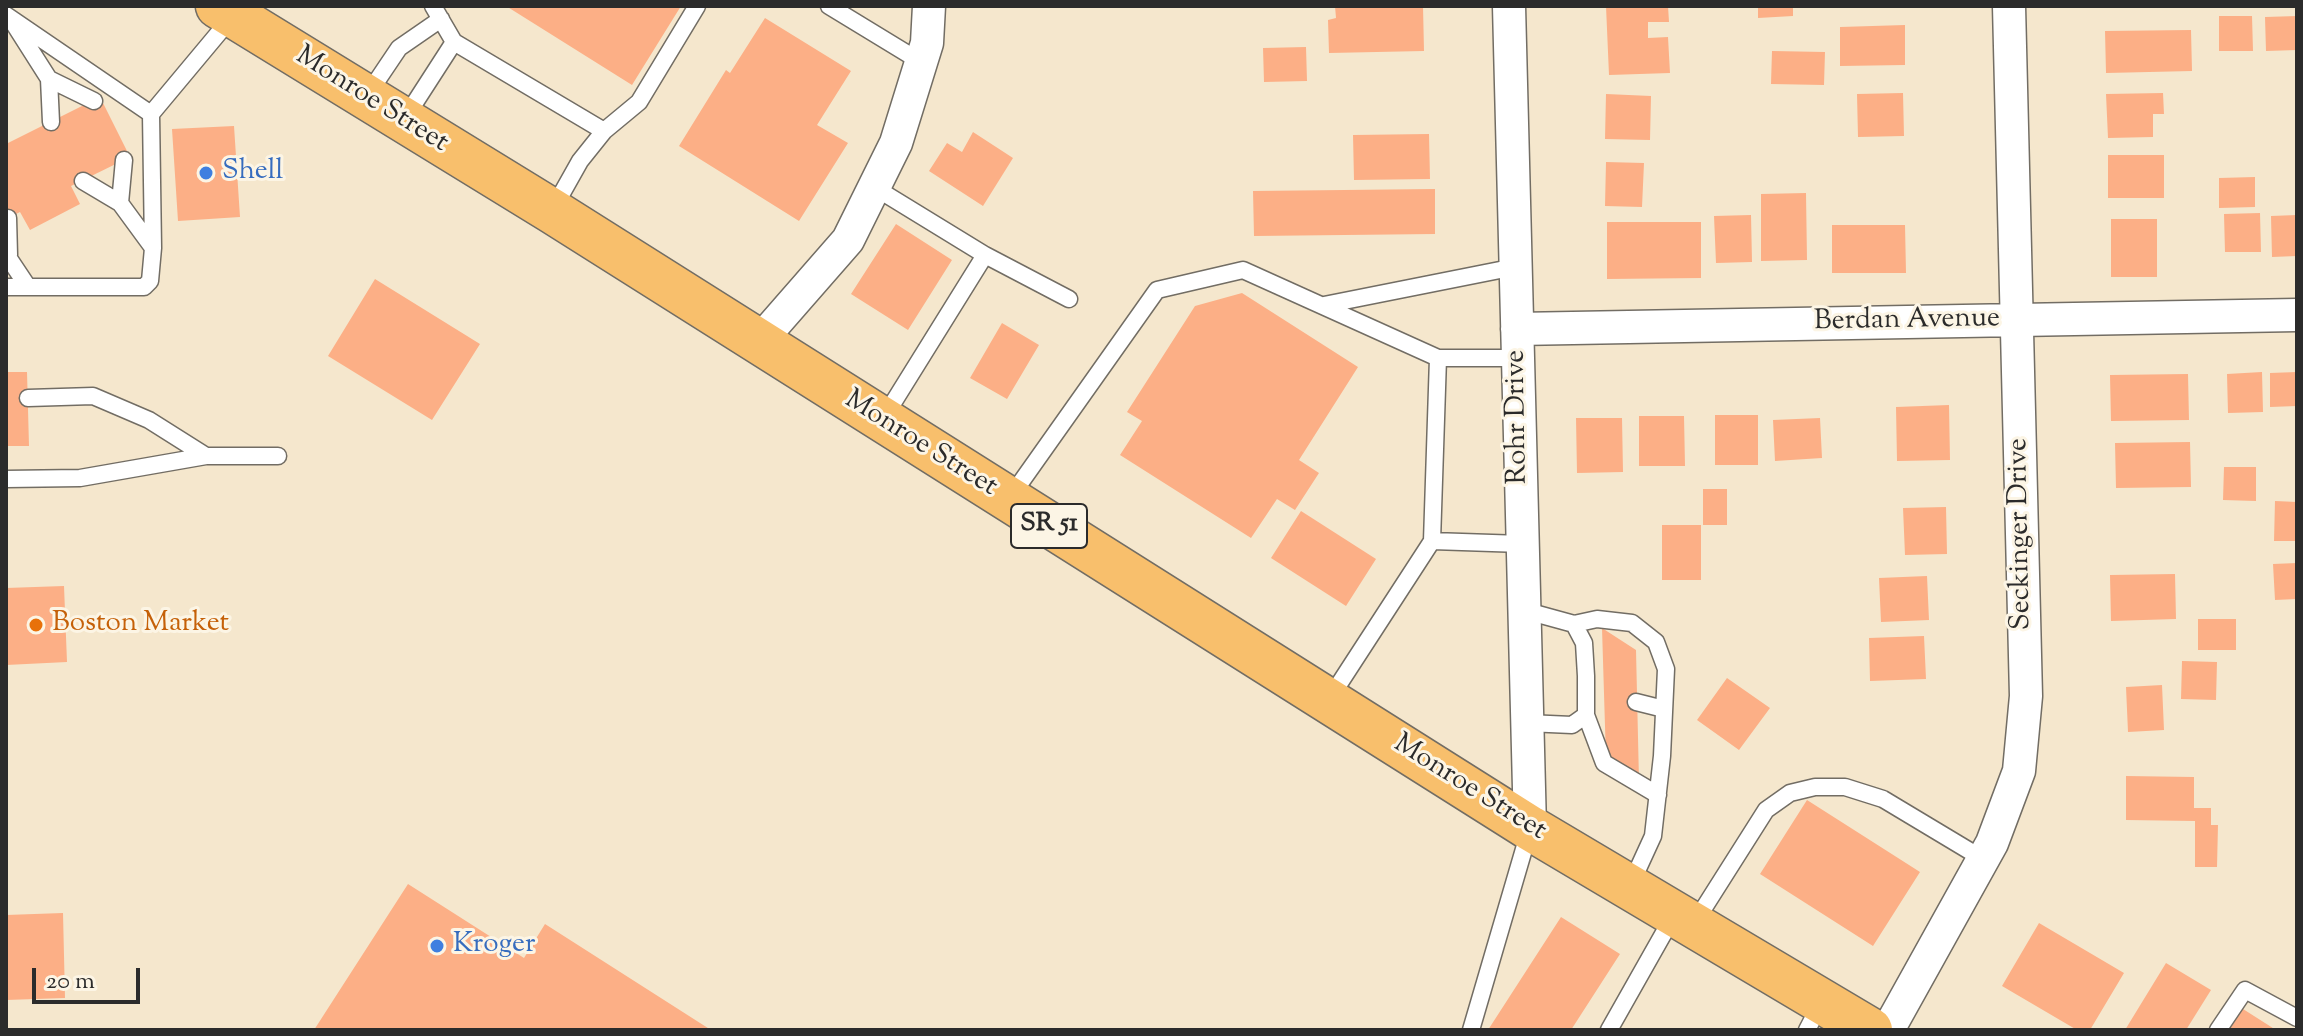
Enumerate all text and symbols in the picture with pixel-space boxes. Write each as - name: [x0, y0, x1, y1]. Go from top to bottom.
- street label: Monroe Street: [288, 41, 454, 161]
- place label: Shell: [222, 156, 283, 190]
- marker: Shell: [197, 164, 215, 182]
- street label: Berdan Avenue: [1814, 304, 2000, 340]
- street label: Rohr Drive: [1501, 349, 1537, 485]
- street label: Monroe Street: [837, 385, 1003, 505]
- street label: Seckinger Drive: [2004, 438, 2040, 630]
- road number: SR 51: [1011, 504, 1087, 548]
- place label: Boston Market: [52, 608, 229, 642]
- marker: Boston Market: [27, 616, 45, 634]
- street label: Monroe Street: [1386, 729, 1552, 849]
- place label: Kroger: [453, 929, 536, 963]
- marker: Kroger: [428, 937, 446, 955]
- scale bar: [36, 952, 144, 1002]
- text: 20 m: [46, 965, 95, 999]

